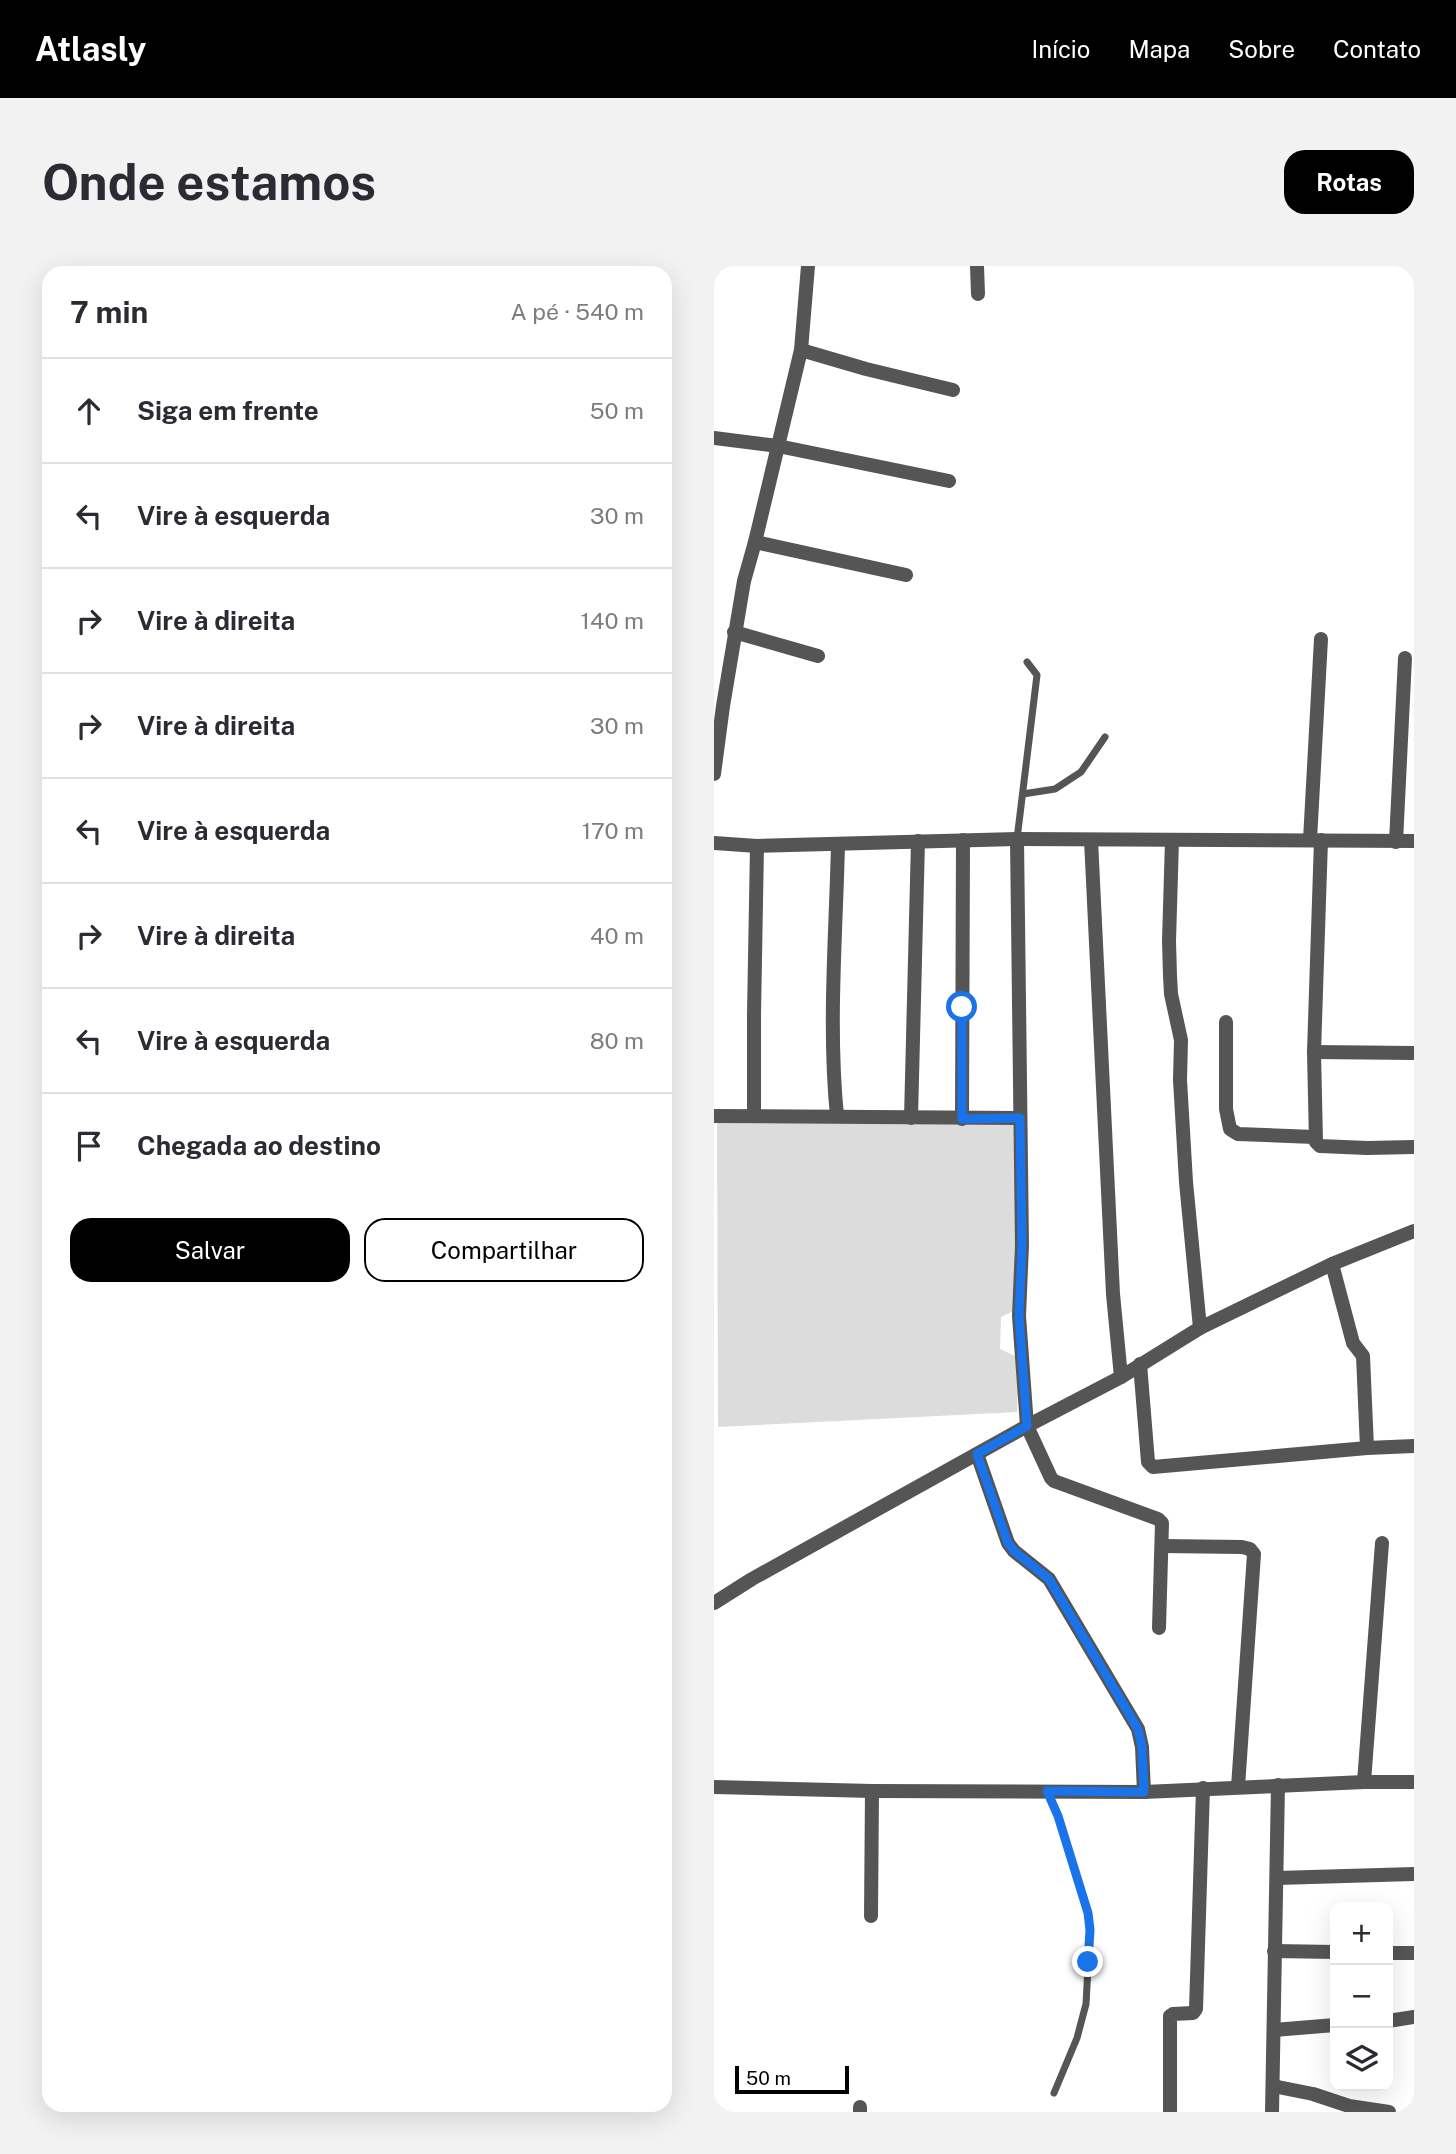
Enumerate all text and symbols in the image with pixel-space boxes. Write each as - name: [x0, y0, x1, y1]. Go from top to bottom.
- text: Atlasly: [35, 30, 146, 68]
- text: Início: [1032, 35, 1090, 63]
- text: Mapa: [1128, 35, 1190, 63]
- text: Sobre: [1228, 35, 1295, 63]
- text: Contato: [1333, 35, 1421, 63]
- button: Rotas: [1284, 150, 1414, 214]
- text: Onde estamos: [42, 153, 376, 211]
- text: 7 min: [70, 294, 148, 330]
- text: A pé · 540 m: [510, 298, 644, 325]
- icon: ahead: [70, 392, 108, 430]
- text: Siga em frente: [137, 395, 319, 426]
- text: 50 m: [590, 397, 644, 424]
- icon: left: [70, 497, 108, 535]
- text: Vire à esquerda: [137, 500, 330, 531]
- text: 30 m: [590, 502, 644, 529]
- icon: right: [70, 602, 108, 640]
- text: Vire à direita: [137, 605, 295, 636]
- text: 140 m: [581, 607, 644, 634]
- icon: right: [70, 707, 108, 745]
- text: Vire à direita: [137, 710, 295, 741]
- text: 30 m: [590, 712, 644, 739]
- icon: left: [70, 812, 108, 850]
- text: Vire à esquerda: [137, 815, 330, 846]
- text: 170 m: [582, 817, 644, 844]
- icon: right: [70, 917, 108, 955]
- text: Vire à direita: [137, 920, 295, 951]
- text: 40 m: [590, 922, 644, 949]
- route start: [946, 991, 977, 1022]
- icon: left: [70, 1022, 108, 1060]
- text: Vire à esquerda: [137, 1025, 330, 1056]
- text: 80 m: [590, 1027, 644, 1054]
- icon: arrive: [70, 1127, 108, 1165]
- text: Chegada ao destino: [137, 1130, 381, 1161]
- button: Salvar: [70, 1218, 350, 1282]
- button: Compartilhar: [364, 1218, 644, 1282]
- map controls: [1330, 1902, 1393, 2091]
- button: +: [1330, 1902, 1393, 1965]
- route end: [1072, 1946, 1103, 1977]
- button: −: [1330, 1965, 1393, 2028]
- button: layers: [1330, 2028, 1393, 2091]
- scale bar: [735, 2063, 849, 2095]
- text: 50 m: [746, 2067, 791, 2089]

